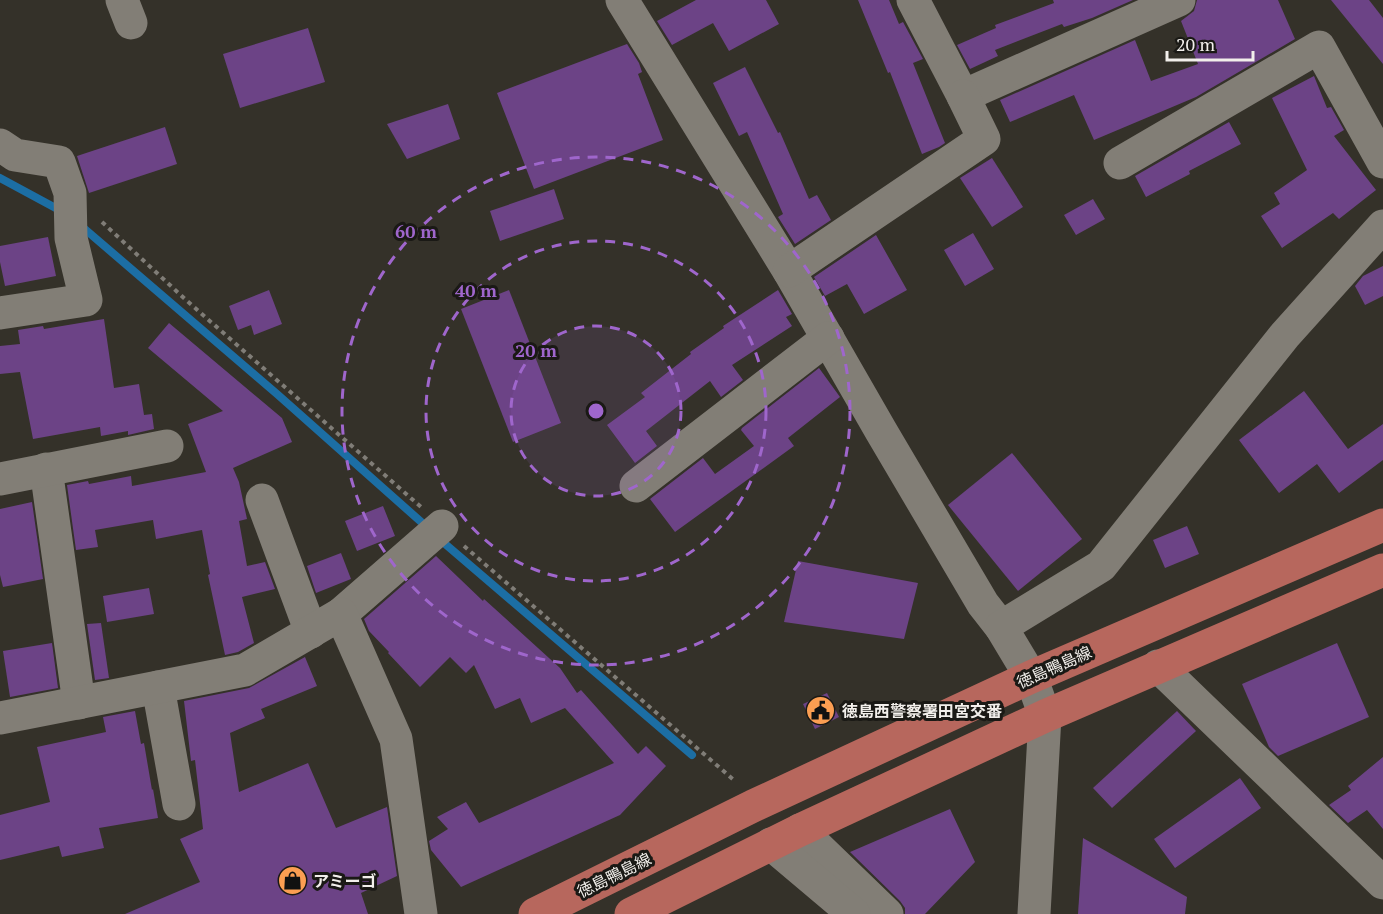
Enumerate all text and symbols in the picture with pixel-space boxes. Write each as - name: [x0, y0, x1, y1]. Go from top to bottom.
- scale bar: [1167, 24, 1252, 62]
- text: 20 m: [1176, 32, 1216, 56]
- text: 60 m: [395, 219, 437, 243]
- text: 40 m: [455, 278, 497, 302]
- text: 20 m: [515, 338, 557, 362]
- centre of rings: [586, 401, 606, 421]
- street label: 徳島鴨島線: [1013, 641, 1095, 693]
- public building icon: 徳島西警察署田宮交番: [805, 695, 837, 727]
- place label: 徳島西警察署田宮交番: [842, 700, 1002, 722]
- street label: 徳島鴨島線: [573, 848, 655, 902]
- shop icon: アミーゴ: [276, 865, 308, 897]
- place label: アミーゴ: [313, 870, 377, 892]

